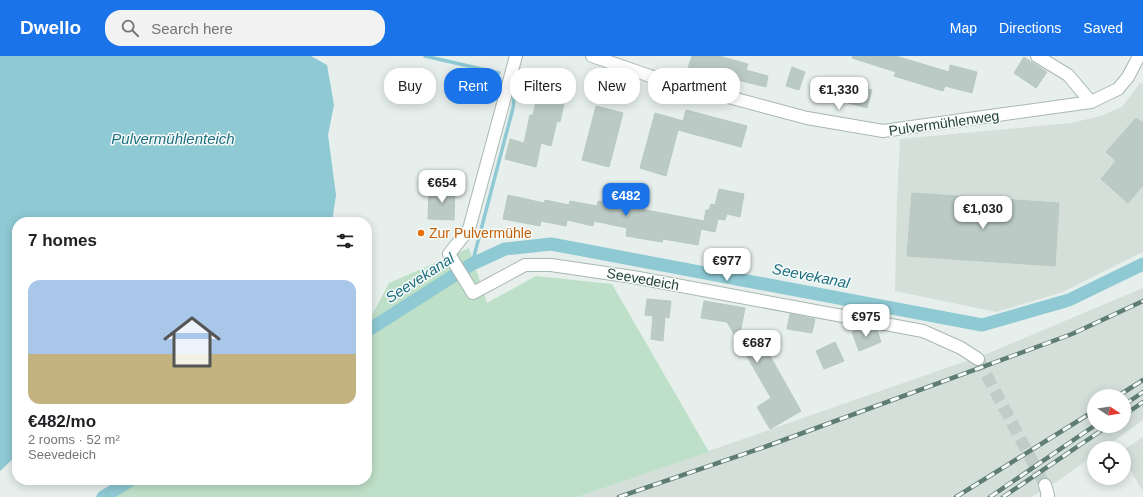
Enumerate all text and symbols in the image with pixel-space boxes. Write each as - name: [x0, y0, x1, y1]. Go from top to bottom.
- search box: [105, 10, 385, 46]
- text: Dwello: [20, 17, 81, 38]
- icon: search: [119, 17, 141, 39]
- text: Search here: [151, 20, 233, 37]
- text: Map: [950, 20, 977, 36]
- text: Directions: [999, 20, 1061, 36]
- text: Saved: [1083, 20, 1123, 36]
- chip: Buy: [384, 68, 436, 104]
- chip: Rent: [444, 68, 502, 104]
- chip: Filters: [510, 68, 576, 104]
- chip: New: [584, 68, 640, 104]
- chip: Apartment: [648, 68, 740, 104]
- pin: €1,330: [806, 77, 872, 111]
- text: €1,330: [819, 82, 859, 97]
- street label: Pulvermühlenweg: [888, 107, 1000, 139]
- water label: Pulvermühlenteich: [111, 130, 235, 147]
- pin: €654: [418, 170, 466, 204]
- text: €654: [428, 175, 456, 190]
- pin: €482: [602, 183, 650, 217]
- text: €482: [612, 188, 640, 203]
- pin: €1,030: [950, 196, 1016, 230]
- text: €1,030: [963, 201, 1003, 216]
- place label: Zur Pulvermühle: [429, 225, 532, 241]
- marker: Zur Pulvermühle: [416, 228, 426, 238]
- icon: filters: [334, 230, 356, 252]
- text: 7 homes: [28, 231, 97, 250]
- pin: €977: [703, 248, 751, 282]
- water label: Seevekanal: [382, 249, 458, 306]
- text: €977: [713, 253, 741, 268]
- water label: Seevekanal: [771, 260, 852, 291]
- street label: Seevedeich: [606, 265, 680, 293]
- pin: €975: [842, 304, 890, 338]
- icon: home: [156, 306, 228, 378]
- text: €975: [852, 309, 880, 324]
- pin: €687: [733, 330, 781, 364]
- text: €687: [743, 335, 771, 350]
- north arrow: [1087, 389, 1131, 433]
- map controls: [1087, 389, 1131, 485]
- text: €482/mo: [28, 412, 96, 431]
- text: 2 rooms · 52 m²: [28, 432, 120, 447]
- button: locate: [1087, 441, 1131, 485]
- text: Seevedeich: [28, 447, 96, 462]

